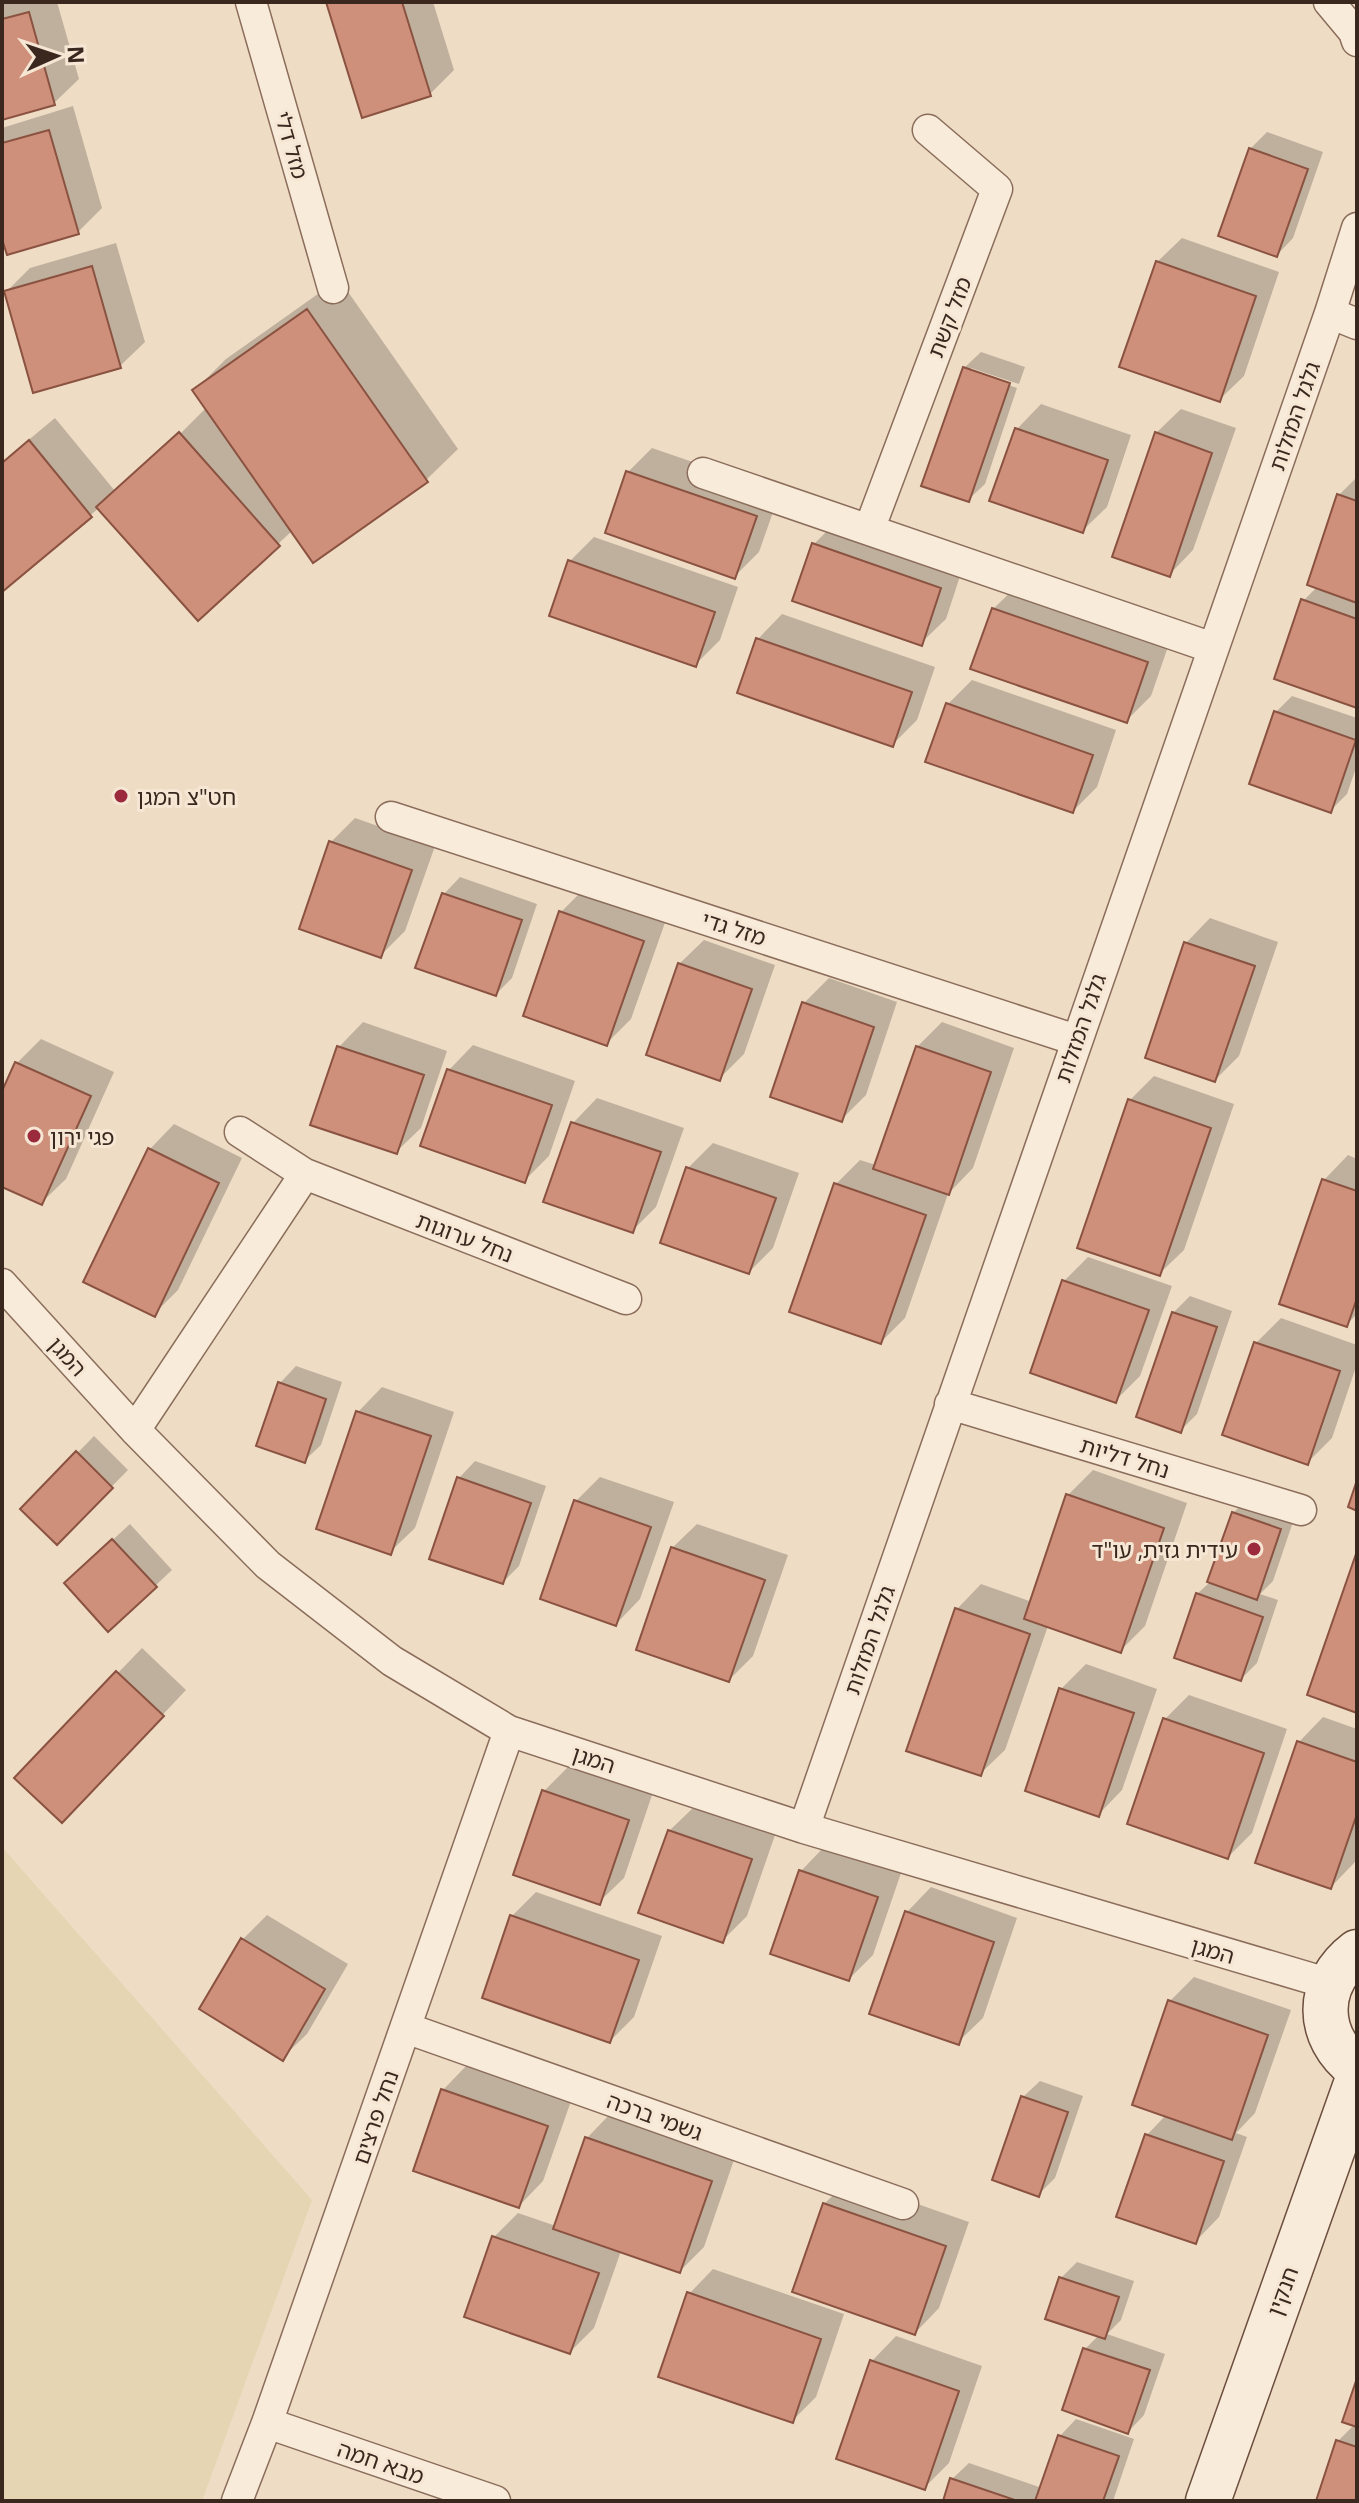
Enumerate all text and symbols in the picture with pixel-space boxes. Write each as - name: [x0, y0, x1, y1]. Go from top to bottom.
- north arrow: [16, 16, 96, 96]
- text: N: [62, 45, 91, 64]
- street label: מזל דלי: [269, 108, 315, 182]
- street label: מזל קשת: [920, 273, 978, 361]
- street label: גלגל המזלות: [1262, 358, 1326, 474]
- place label: חט"צ המגן: [137, 782, 236, 811]
- marker: חט"צ המגן: [112, 787, 130, 805]
- street label: מזל גדי: [698, 904, 770, 952]
- street label: גלגל המזלות: [1048, 970, 1112, 1086]
- place label: פגי ירון: [50, 1122, 115, 1151]
- marker: פגי ירון: [25, 1127, 43, 1145]
- street label: נחל ערוגות: [412, 1205, 518, 1269]
- street label: המגן: [43, 1330, 93, 1382]
- street label: נחל דליות: [1077, 1430, 1173, 1484]
- place label: עידית גזית, עו"ד: [1092, 1535, 1238, 1564]
- marker: עידית גזית, עו"ד: [1245, 1540, 1263, 1558]
- street label: גלגל המזלות: [837, 1582, 901, 1698]
- street label: המגן: [569, 1738, 619, 1780]
- street label: המגן: [1188, 1930, 1238, 1970]
- street label: נחל פרצים: [345, 2066, 405, 2168]
- street label: גשמי ברכה: [603, 2085, 707, 2147]
- street label: חנקין: [1260, 2262, 1304, 2320]
- street label: מבא חמה: [334, 2434, 428, 2490]

